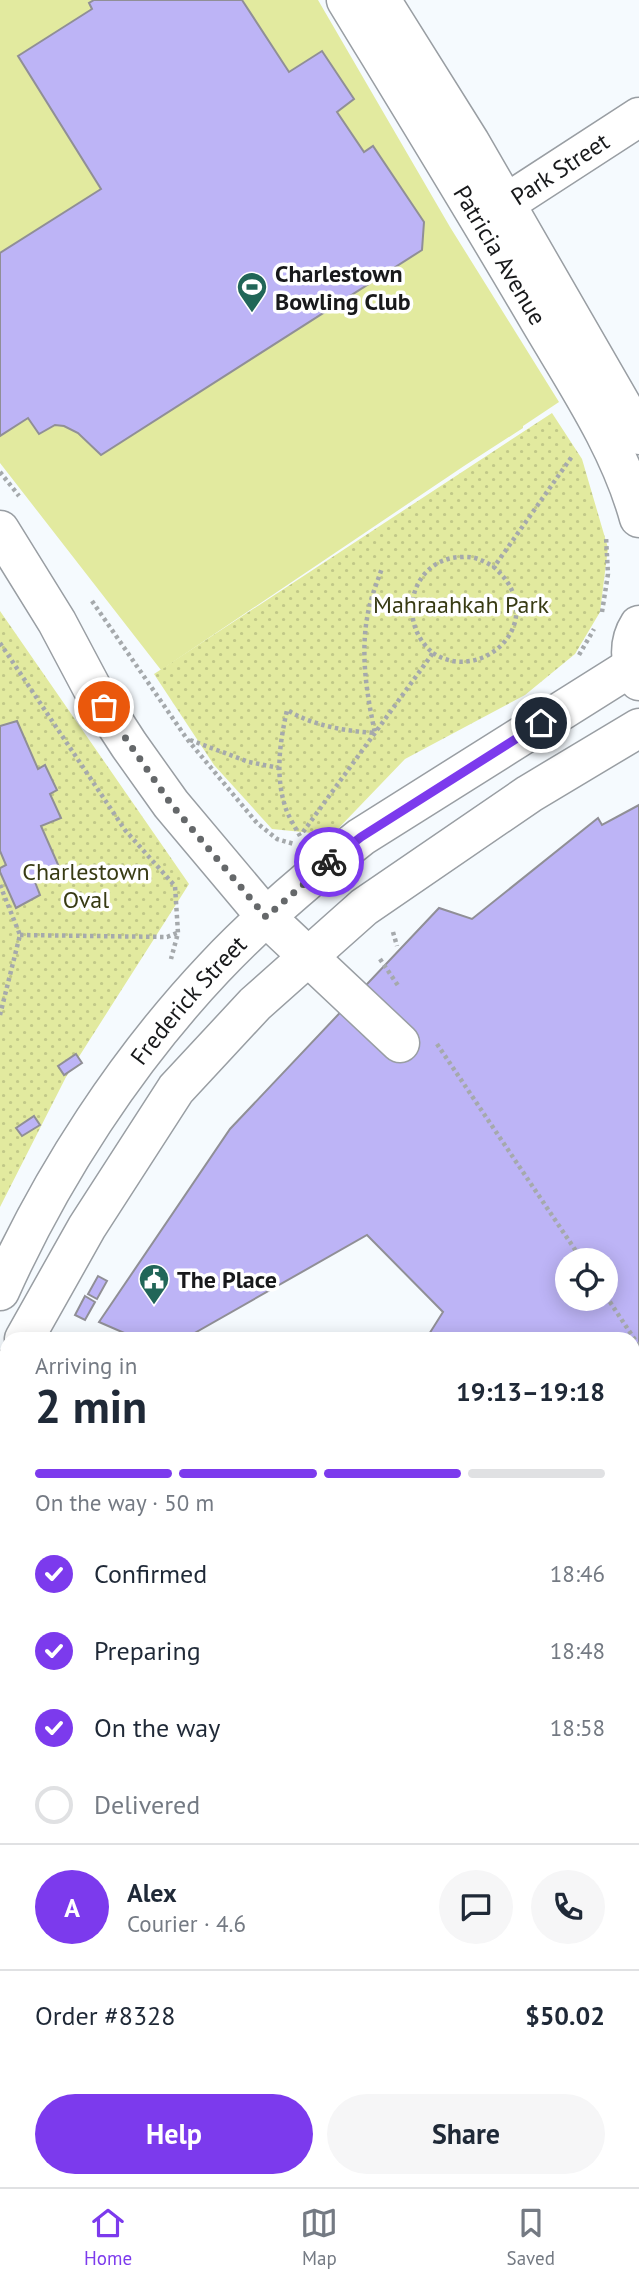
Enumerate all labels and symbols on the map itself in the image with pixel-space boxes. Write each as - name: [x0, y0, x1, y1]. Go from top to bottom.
- street label: Park Street: [505, 125, 615, 212]
- street label: Patricia Avenue: [447, 179, 554, 330]
- place label: Charlestown Bowling Club: [275, 258, 411, 317]
- sports icon: Charlestown Bowling Club: [235, 270, 269, 314]
- park label: Mahraahkah Park: [373, 589, 550, 620]
- pin: [74, 677, 134, 737]
- pin: [511, 693, 571, 753]
- courier: [294, 827, 364, 897]
- park label: Charlestown Oval: [22, 856, 150, 915]
- street label: Frederick Street: [123, 929, 253, 1071]
- public building icon: The Place: [137, 1262, 171, 1306]
- place label: The Place: [177, 1264, 277, 1295]

